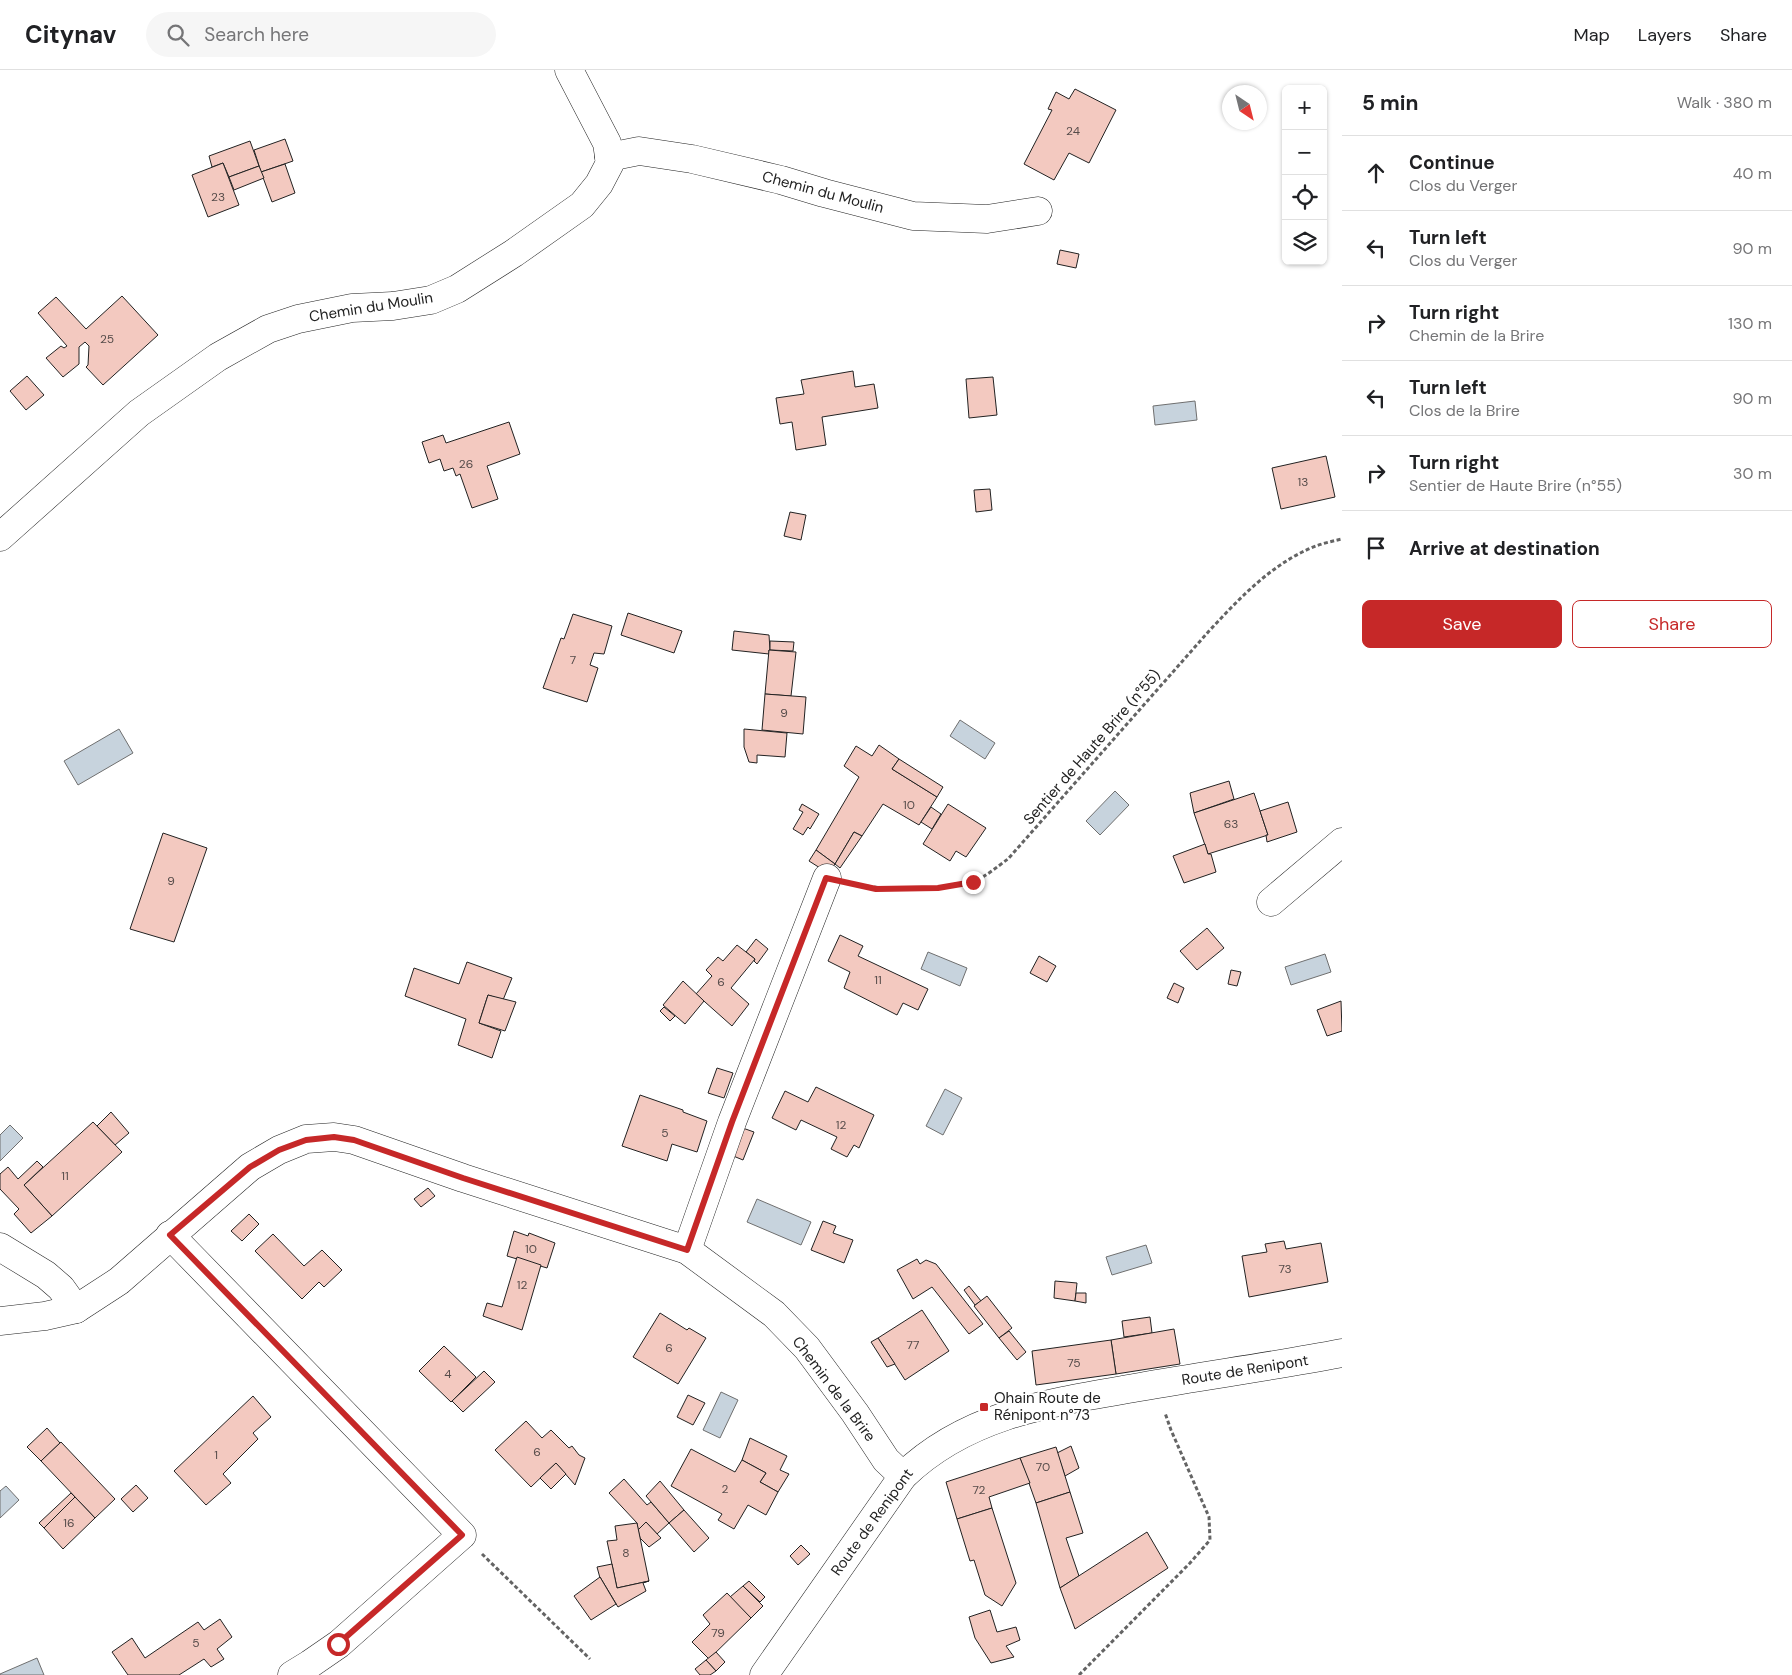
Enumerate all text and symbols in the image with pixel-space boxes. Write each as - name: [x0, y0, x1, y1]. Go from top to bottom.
- search box: [146, 12, 496, 57]
- text: Citynav: [25, 19, 116, 50]
- icon: search: [164, 21, 192, 49]
- text: Search here: [204, 22, 309, 47]
- text: Map: [1574, 23, 1610, 47]
- text: Layers: [1638, 23, 1692, 47]
- text: Share: [1720, 23, 1767, 47]
- north arrow: [1222, 85, 1267, 130]
- map controls: [1282, 85, 1327, 265]
- button: +: [1282, 85, 1327, 130]
- text: 5 min: [1362, 89, 1418, 117]
- text: Walk · 380 m: [1677, 92, 1772, 113]
- house number: 24: [1066, 123, 1080, 139]
- button: −: [1282, 130, 1327, 175]
- text: Continue: [1409, 150, 1495, 175]
- icon: ahead: [1362, 159, 1390, 187]
- text: 40 m: [1733, 163, 1772, 184]
- street label: Chemin du Moulin: [760, 166, 886, 218]
- button: locate: [1282, 175, 1327, 220]
- text: Clos du Verger: [1409, 175, 1517, 196]
- house number: 23: [211, 189, 225, 205]
- button: layers: [1282, 220, 1327, 265]
- text: Turn left: [1409, 225, 1487, 250]
- icon: left: [1362, 234, 1390, 262]
- text: 90 m: [1732, 238, 1772, 259]
- text: Clos du Verger: [1409, 250, 1517, 271]
- street label: Chemin du Moulin: [308, 287, 434, 327]
- text: Turn right: [1409, 300, 1499, 325]
- icon: right: [1362, 309, 1390, 337]
- text: 130 m: [1728, 313, 1772, 334]
- text: Chemin de la Brire: [1409, 325, 1544, 346]
- house number: 25: [100, 331, 114, 347]
- text: Turn left: [1409, 375, 1487, 400]
- icon: left: [1362, 384, 1390, 412]
- text: 90 m: [1732, 388, 1772, 409]
- text: Clos de la Brire: [1409, 400, 1520, 421]
- text: Turn right: [1409, 450, 1499, 475]
- house number: 26: [459, 456, 473, 472]
- icon: right: [1362, 459, 1390, 487]
- text: 30 m: [1733, 463, 1772, 484]
- house number: 13: [1298, 474, 1308, 490]
- text: Sentier de Haute Brire (n°55): [1409, 475, 1622, 496]
- icon: arrive: [1362, 534, 1390, 562]
- text: Arrive at destination: [1409, 536, 1600, 561]
- button: Save: [1362, 600, 1562, 648]
- button: Share: [1572, 600, 1772, 648]
- house number: 7: [570, 652, 576, 668]
- street label: Sentier de Haute Brire (n°55): [1019, 665, 1165, 829]
- house number: 9: [780, 705, 788, 721]
- house number: 10: [903, 797, 915, 813]
- house number: 63: [1224, 816, 1238, 832]
- route end: [962, 871, 985, 894]
- house number: 9: [167, 873, 175, 889]
- house number: 11: [874, 972, 882, 988]
- house number: 6: [717, 974, 725, 990]
- house number: 12: [836, 1117, 846, 1133]
- house number: 5: [661, 1125, 669, 1141]
- house number: 11: [61, 1168, 69, 1184]
- house number: 10: [525, 1241, 537, 1257]
- house number: 73: [1278, 1261, 1292, 1277]
- house number: 12: [517, 1277, 527, 1293]
- street label: Chemin de la Brire: [788, 1332, 880, 1446]
- house number: 77: [907, 1337, 919, 1353]
- house number: 6: [665, 1340, 673, 1356]
- street label: Route de Renipont: [1180, 1350, 1310, 1390]
- house number: 75: [1067, 1355, 1081, 1371]
- house number: 4: [444, 1366, 452, 1382]
- place label: Ohain Route de Rénipont n°73: [994, 1388, 1101, 1425]
- marker: Ohain Route de Rénipont n°73: [978, 1401, 990, 1413]
- house number: 6: [533, 1444, 541, 1460]
- house number: 1: [214, 1447, 218, 1463]
- house number: 70: [1036, 1459, 1050, 1475]
- street label: Route de Renipont: [826, 1464, 918, 1580]
- house number: 2: [722, 1481, 729, 1497]
- house number: 72: [972, 1482, 986, 1498]
- house number: 16: [63, 1515, 75, 1531]
- house number: 8: [622, 1545, 630, 1561]
- house number: 79: [711, 1625, 725, 1641]
- route start: [327, 1633, 350, 1656]
- house number: 5: [192, 1635, 200, 1651]

